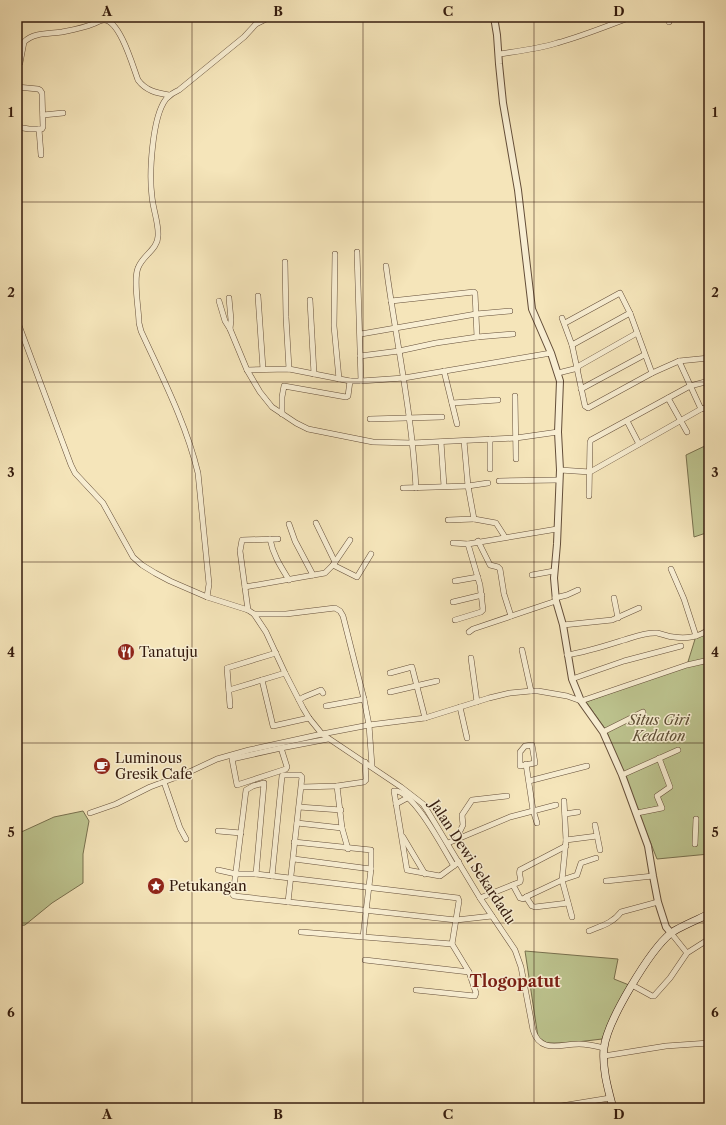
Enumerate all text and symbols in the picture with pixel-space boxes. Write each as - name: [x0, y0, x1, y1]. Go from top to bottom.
- text: A: [101, 3, 113, 19]
- text: B: [273, 3, 283, 19]
- text: C: [443, 3, 453, 19]
- text: D: [613, 3, 625, 19]
- text: 1: [8, 104, 14, 120]
- text: 1: [712, 104, 718, 120]
- text: 2: [7, 284, 15, 300]
- text: 2: [711, 284, 719, 300]
- text: 3: [7, 464, 15, 480]
- text: 3: [711, 464, 719, 480]
- restaurant icon: Tanatuju: [116, 642, 136, 662]
- place label: Tanatuju: [139, 643, 198, 661]
- text: 4: [7, 644, 15, 660]
- text: 4: [711, 644, 719, 660]
- park label: Situs Giri Kedaton: [627, 711, 691, 745]
- place label: Luminous Gresik Cafe: [115, 749, 193, 783]
- cafe icon: Luminous Gresik Cafe: [92, 756, 112, 776]
- street label: Jalan Dewi Sekardadu: [425, 795, 520, 928]
- text: 5: [7, 824, 15, 840]
- text: 5: [711, 824, 719, 840]
- place icon: Petukangan: [146, 876, 166, 896]
- place label: Petukangan: [169, 877, 247, 895]
- district label: Tlogopatut: [470, 971, 561, 991]
- text: 6: [7, 1004, 15, 1020]
- text: 6: [711, 1004, 719, 1020]
- text: A: [101, 1106, 113, 1122]
- text: B: [273, 1106, 283, 1122]
- text: C: [443, 1106, 453, 1122]
- text: D: [613, 1106, 625, 1122]

